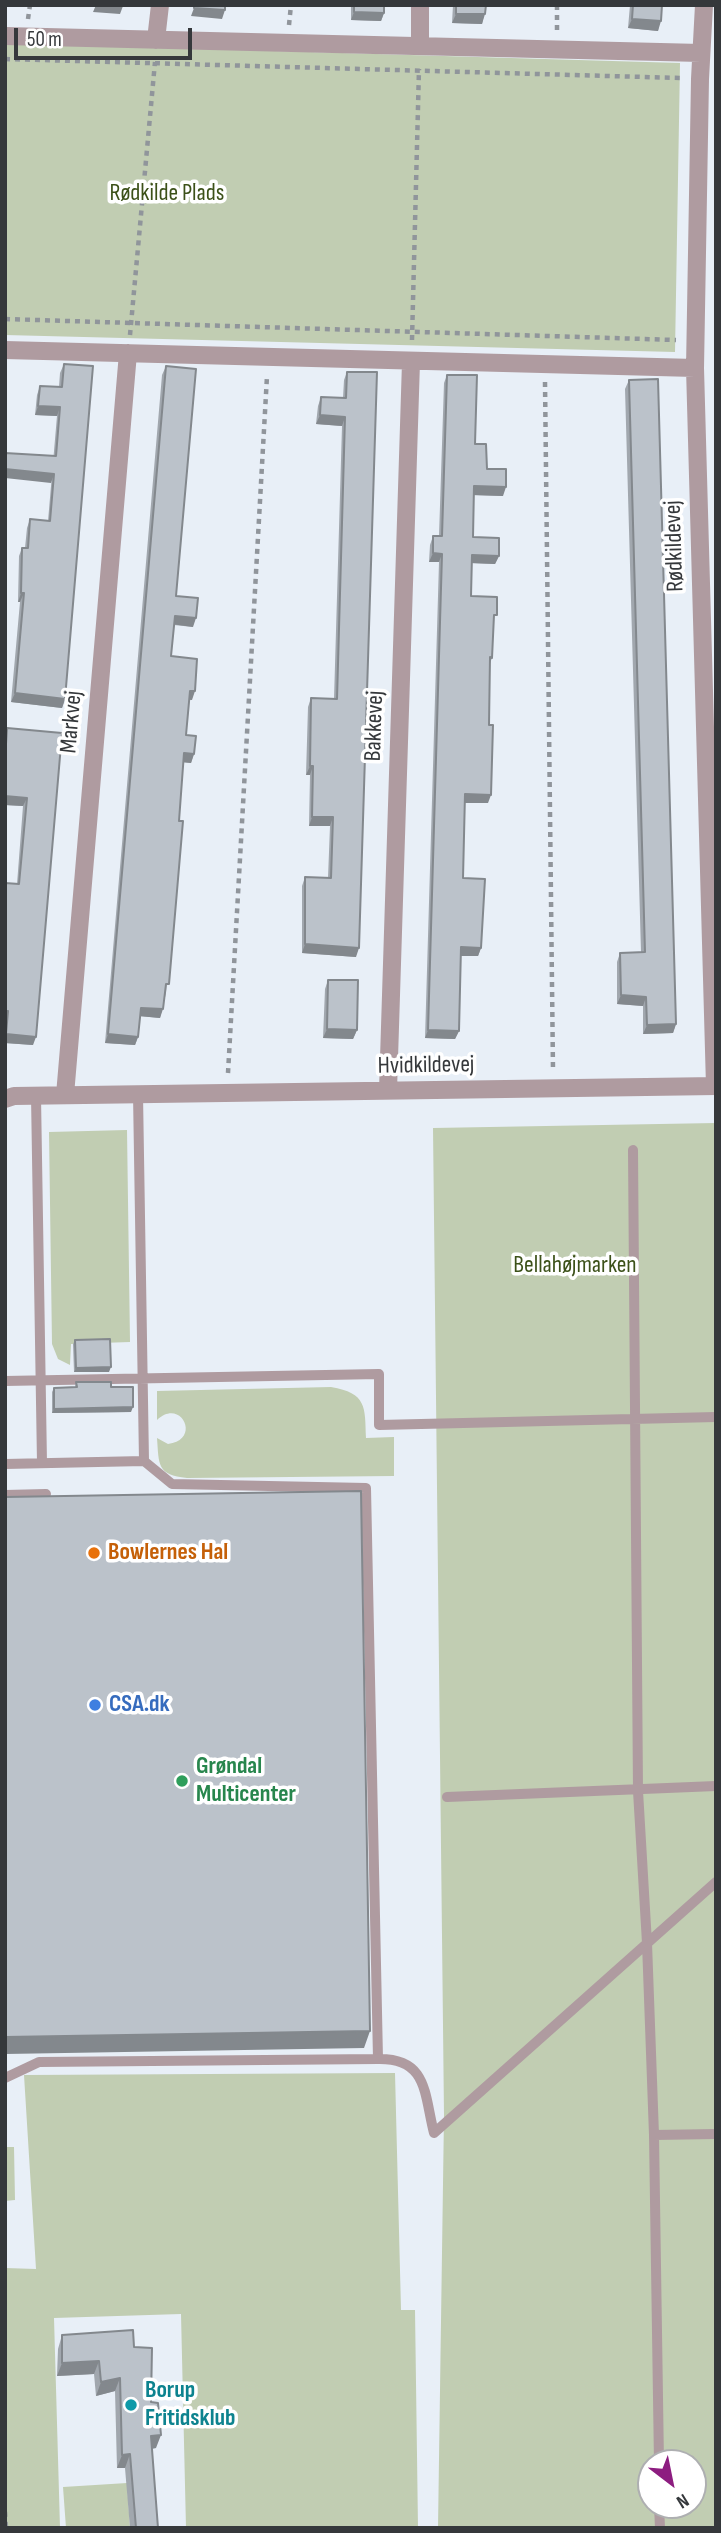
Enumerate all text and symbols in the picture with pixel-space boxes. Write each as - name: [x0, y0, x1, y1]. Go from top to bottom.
- scale bar: [18, 14, 196, 58]
- text: 50 m: [27, 27, 62, 52]
- park label: Rødkilde Plads: [110, 180, 224, 208]
- street label: Rødkildevej: [659, 500, 691, 592]
- street label: Markvej: [55, 690, 89, 754]
- street label: Bakkevej: [359, 690, 391, 762]
- street label: Hvidkildevej: [377, 1051, 475, 1081]
- park label: Bellahøjmarken: [513, 1252, 637, 1280]
- place label: Bowlernes Hal: [108, 1539, 228, 1567]
- marker: Bowlernes Hal: [86, 1545, 102, 1561]
- place label: CSA.dk: [109, 1691, 170, 1719]
- marker: CSA.dk: [87, 1697, 103, 1713]
- place label: Grøndal Multicenter: [196, 1753, 296, 1809]
- marker: Grøndal Multicenter: [174, 1773, 190, 1789]
- place label: Borup Fritidsklub: [145, 2377, 235, 2433]
- marker: Borup Fritidsklub: [123, 2397, 139, 2413]
- north arrow: [637, 2449, 707, 2519]
- text: N: [672, 2488, 693, 2513]

